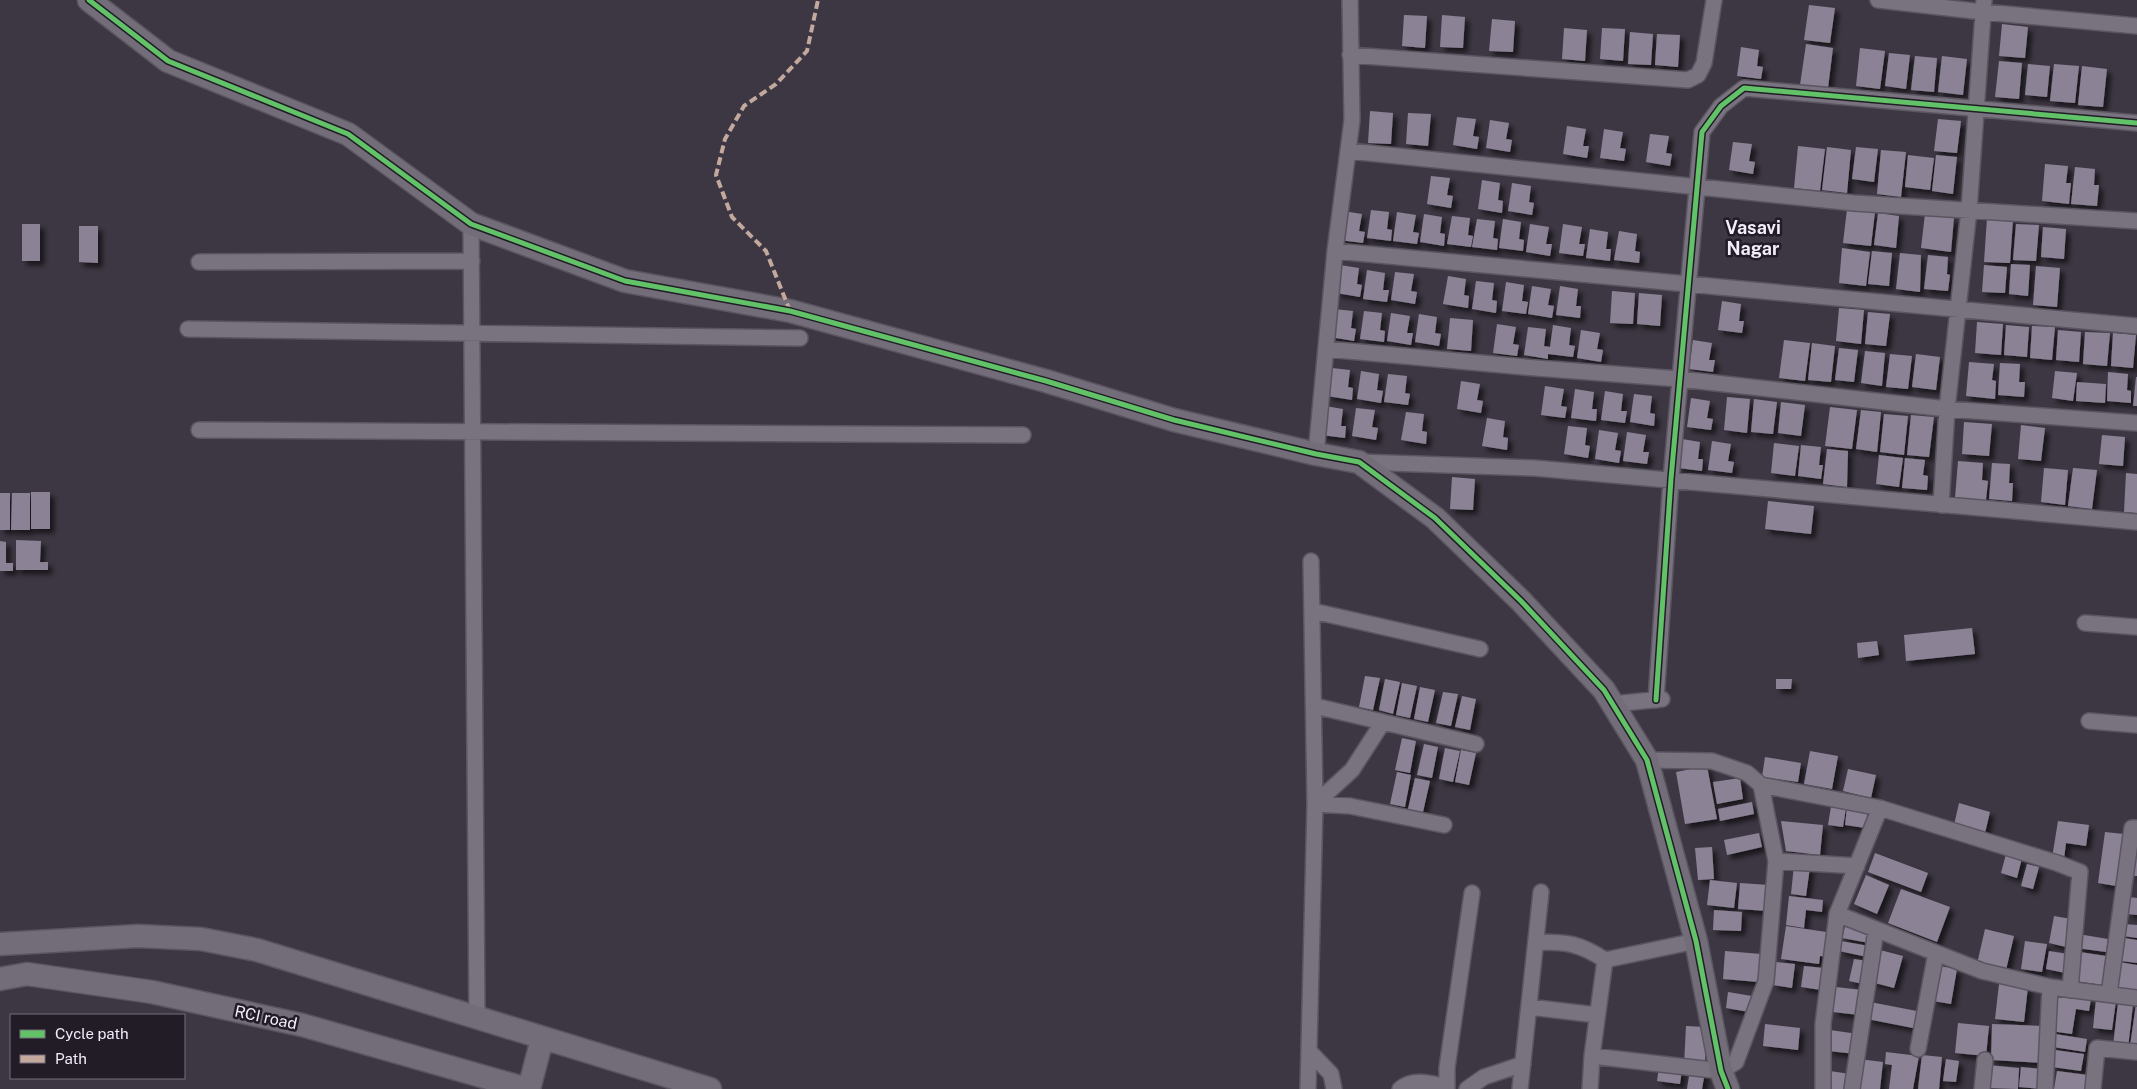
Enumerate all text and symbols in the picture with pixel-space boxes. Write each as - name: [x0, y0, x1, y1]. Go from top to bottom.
- district label: Vasavi Nagar: [1725, 217, 1781, 259]
- street label: RCI road: [233, 1002, 299, 1033]
- legend: [10, 1014, 185, 1079]
- text: Cycle path: [55, 1025, 129, 1042]
- text: Path: [55, 1050, 87, 1067]

